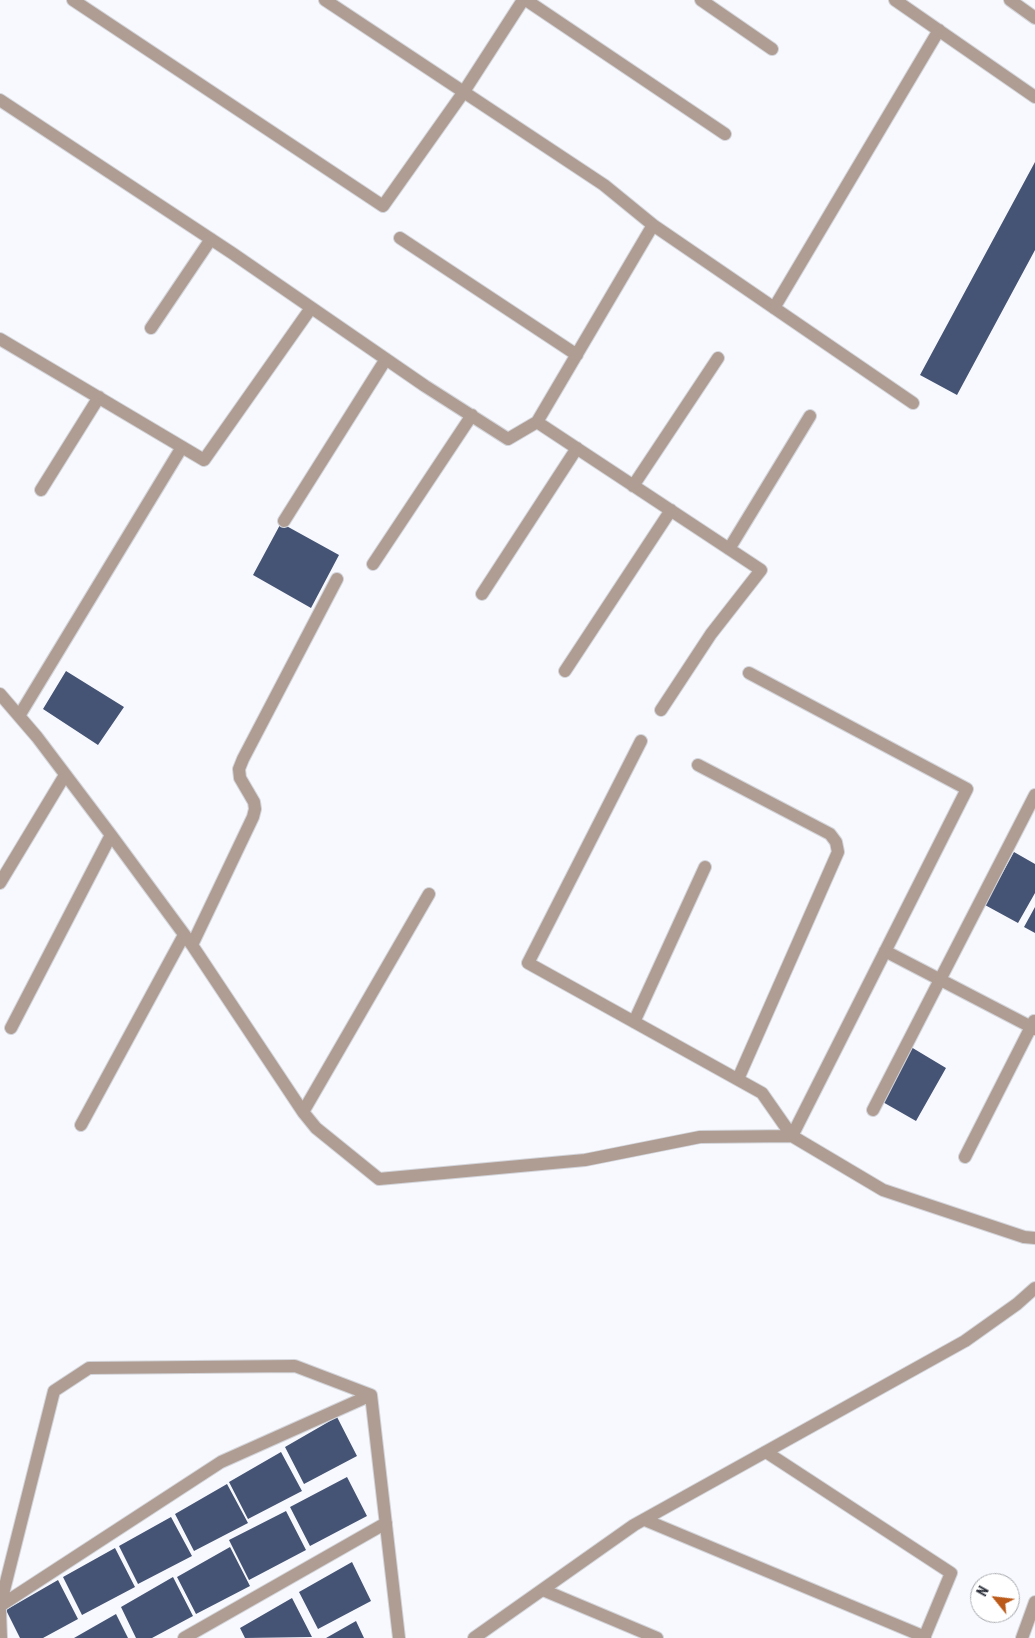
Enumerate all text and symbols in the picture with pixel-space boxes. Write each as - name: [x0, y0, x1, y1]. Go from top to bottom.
- north arrow: [970, 1573, 1020, 1623]
- text: N: [974, 1584, 992, 1599]

